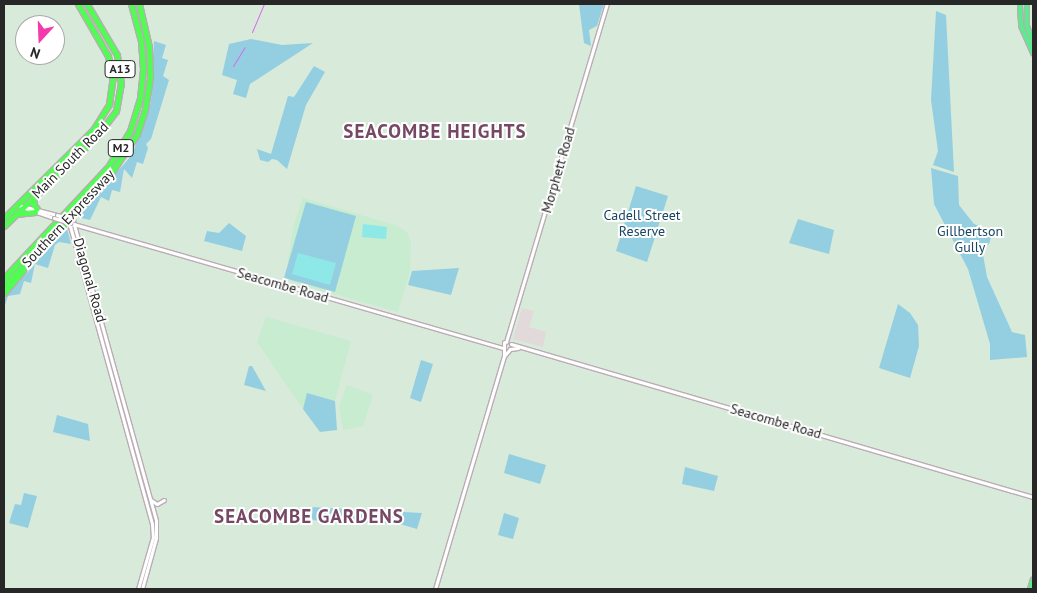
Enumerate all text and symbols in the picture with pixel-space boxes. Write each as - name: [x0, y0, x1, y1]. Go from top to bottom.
- north arrow: [15, 15, 65, 65]
- text: N: [28, 43, 43, 63]
- road number: A13: [104, 60, 136, 78]
- street label: Main South Road: [28, 118, 112, 202]
- district label: SEACOMBE HEIGHTS: [341, 121, 529, 143]
- street label: Morphett Road: [538, 125, 578, 215]
- road number: M2: [107, 138, 135, 158]
- street label: Southern Expressway: [18, 166, 118, 270]
- park label: Cadell Street Reserve: [603, 207, 681, 240]
- park label: Gillbertson Gully: [937, 223, 1003, 256]
- street label: Diagonal Road: [70, 236, 110, 324]
- street label: Seacombe Road: [235, 264, 331, 306]
- street label: Seacombe Road: [728, 400, 824, 442]
- district label: SEACOMBE GARDENS: [212, 506, 406, 528]

